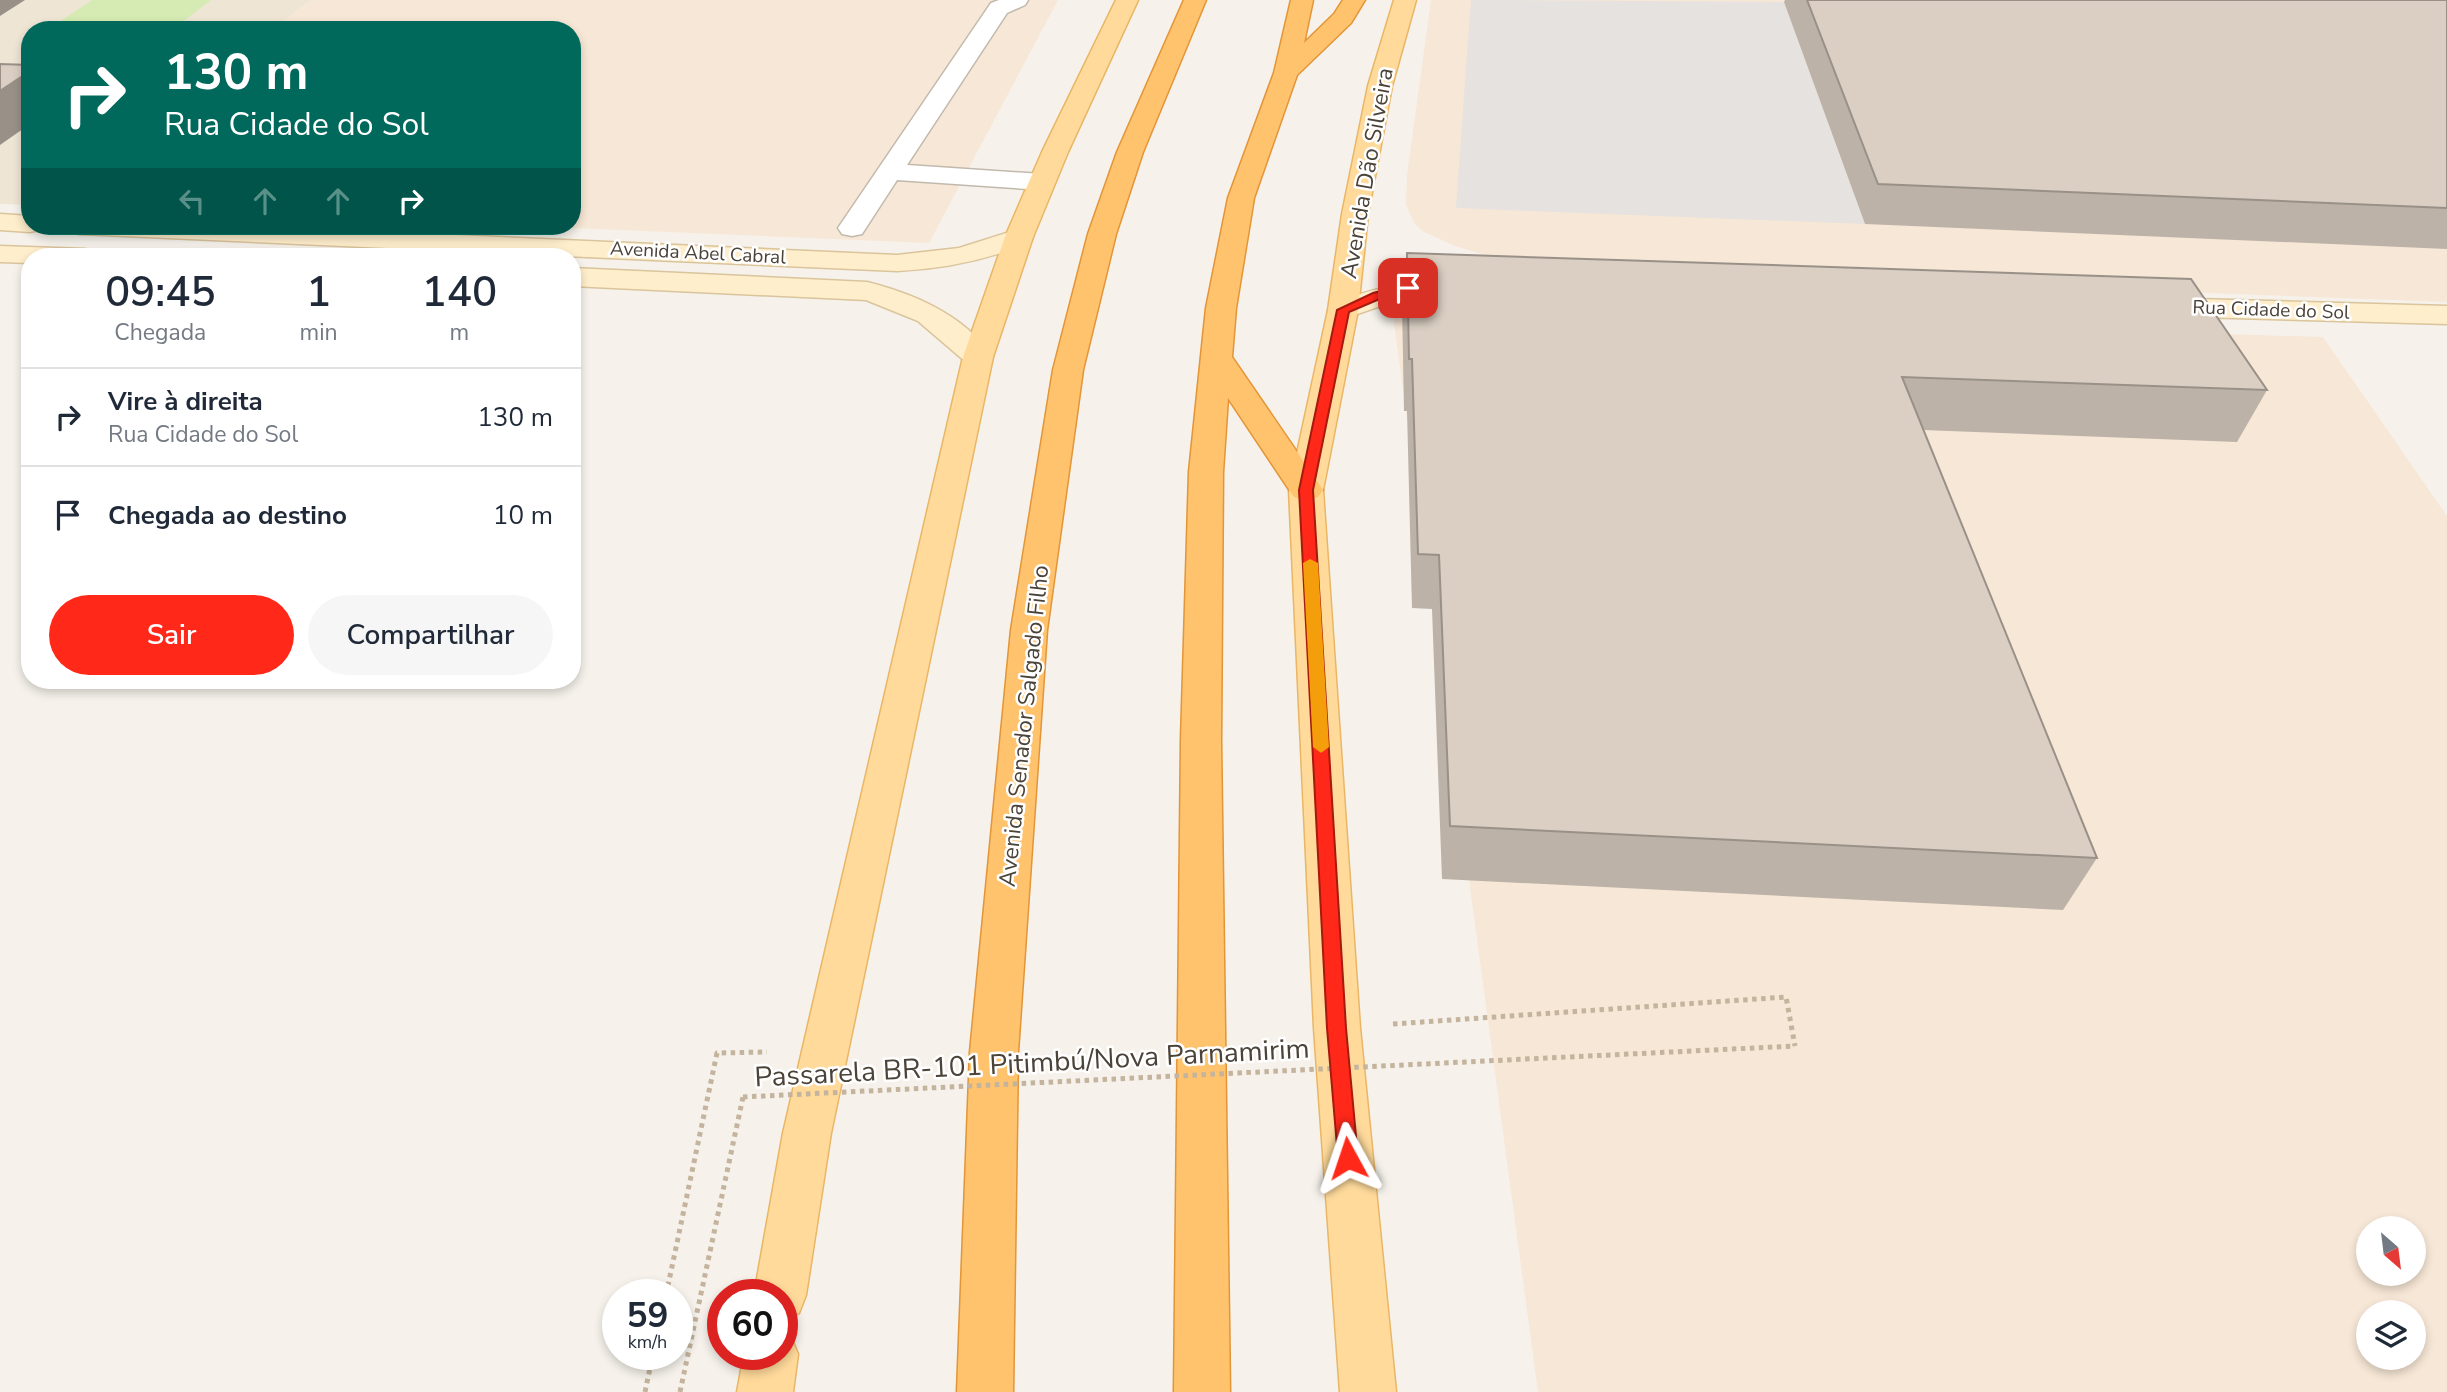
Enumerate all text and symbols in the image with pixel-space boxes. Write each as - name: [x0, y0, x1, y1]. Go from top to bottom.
- text: 130 m: [164, 39, 308, 106]
- icon: right: [49, 49, 140, 140]
- street label: Avenida Dão Silveira: [1333, 65, 1401, 281]
- text: Rua Cidade do Sol: [164, 103, 429, 146]
- icon: left: [173, 182, 211, 220]
- icon: ahead: [246, 182, 284, 220]
- icon: ahead: [319, 182, 357, 220]
- icon: right: [392, 182, 430, 220]
- street label: Avenida Abel Cabral: [609, 235, 787, 271]
- pin: [1378, 258, 1438, 318]
- text: 09:45: [105, 264, 216, 321]
- text: 1: [306, 264, 331, 321]
- text: 140: [421, 264, 497, 321]
- icon: arrive: [1389, 269, 1427, 307]
- street label: Rua Cidade do Sol: [2192, 294, 2350, 326]
- text: Chegada: [114, 317, 206, 348]
- text: min: [300, 317, 338, 348]
- text: m: [449, 317, 469, 348]
- text: Vire à direita: [108, 384, 263, 419]
- icon: right: [49, 398, 87, 436]
- text: 130 m: [477, 400, 553, 435]
- text: Rua Cidade do Sol: [108, 419, 298, 450]
- icon: arrive: [49, 496, 87, 534]
- text: Chegada ao destino: [108, 498, 347, 533]
- text: 10 m: [493, 498, 553, 533]
- street label: Avenida Senador Salgado Filho: [992, 564, 1056, 888]
- button: Sair: [49, 595, 294, 675]
- button: Compartilhar: [308, 595, 553, 675]
- street label: Passarela BR-101 Pitimbú/Nova Parnamirim: [754, 1029, 1310, 1097]
- position arrow: [1311, 1121, 1385, 1195]
- north arrow: [2356, 1216, 2426, 1286]
- map controls: [2356, 1216, 2426, 1370]
- speed limit sign: 60: [707, 1279, 798, 1370]
- text: 59: [626, 1292, 669, 1339]
- button: layers: [2356, 1300, 2426, 1370]
- text: km/h: [628, 1330, 667, 1354]

